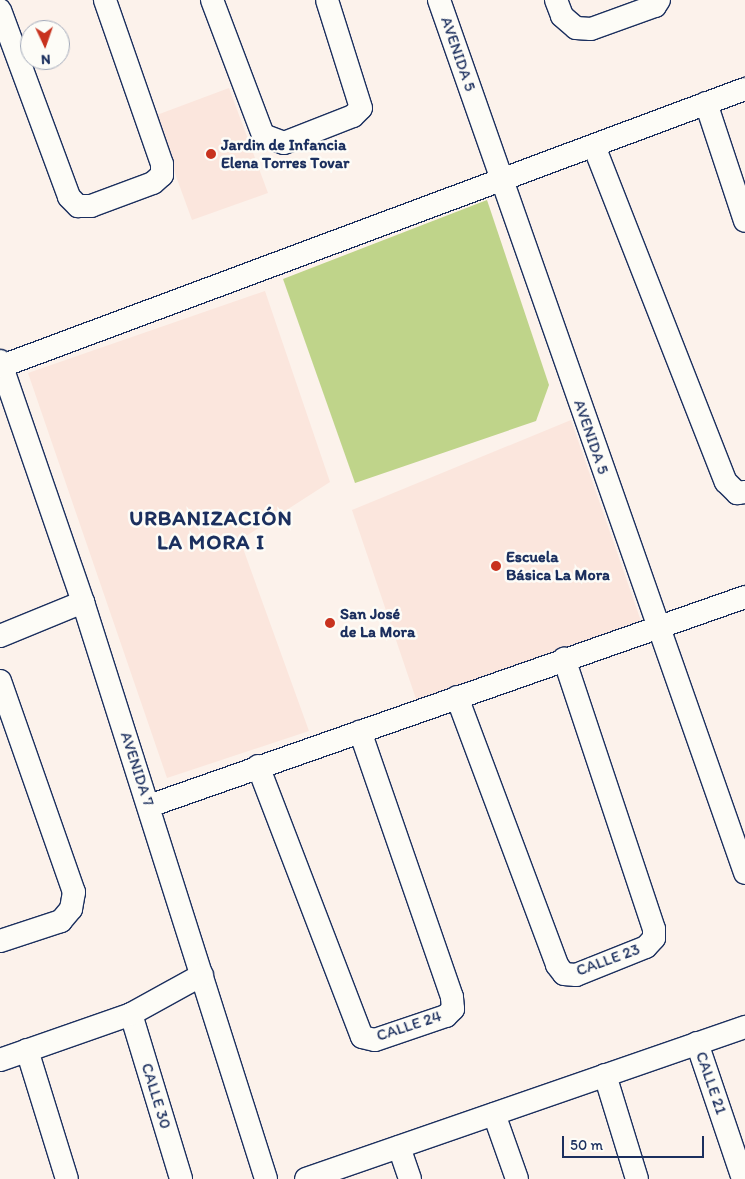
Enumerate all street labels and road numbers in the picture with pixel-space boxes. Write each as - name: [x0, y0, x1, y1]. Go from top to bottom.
- street label: AVENIDA 5: [436, 14, 480, 94]
- street label: AVENIDA 5: [569, 397, 613, 477]
- street label: AVENIDA 7: [116, 729, 158, 809]
- street label: CALLE 23: [574, 940, 642, 980]
- street label: CALLE 24: [374, 1006, 444, 1046]
- street label: CALLE 21: [691, 1049, 731, 1117]
- street label: CALLE 30: [137, 1061, 175, 1131]

